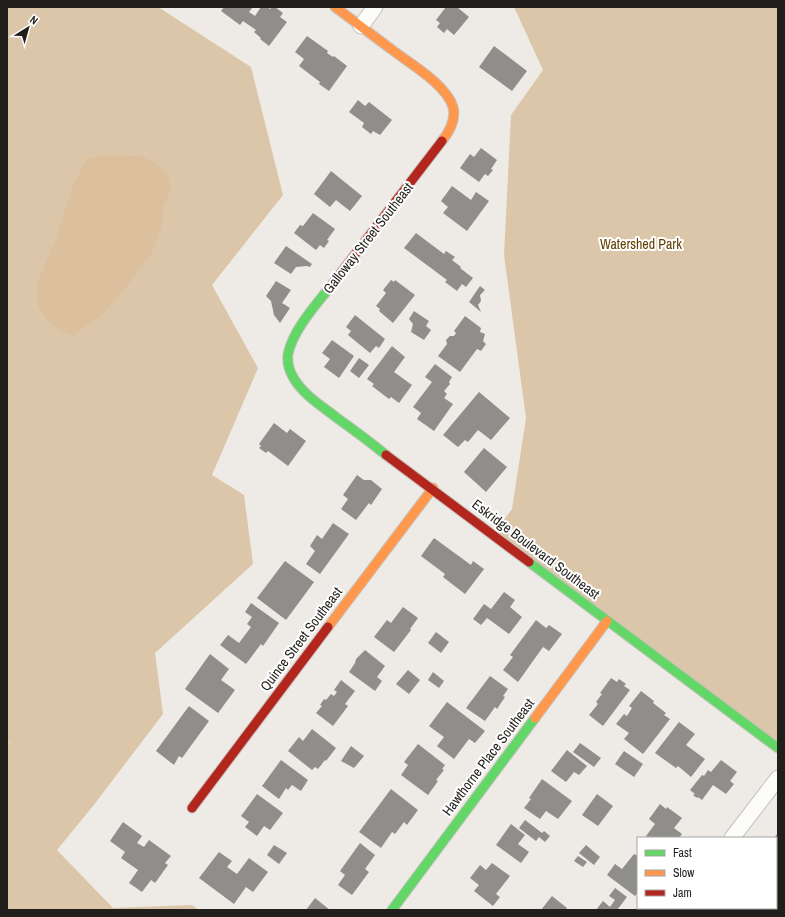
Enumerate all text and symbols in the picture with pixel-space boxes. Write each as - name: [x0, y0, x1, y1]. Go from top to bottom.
- north arrow: [8, 8, 48, 48]
- text: N: [27, 12, 41, 28]
- street label: Galloway Street Southeast: [319, 179, 417, 297]
- park label: Watershed Park: [600, 235, 682, 253]
- street label: Eskridge Boulevard Southeast: [469, 495, 603, 603]
- street label: Quince Street Southeast: [256, 583, 346, 695]
- street label: Hawthorne Place Southeast: [438, 695, 538, 819]
- legend: [637, 837, 777, 909]
- text: Fast: [673, 845, 692, 861]
- text: Slow: [673, 865, 695, 881]
- text: Jam: [673, 885, 692, 901]

